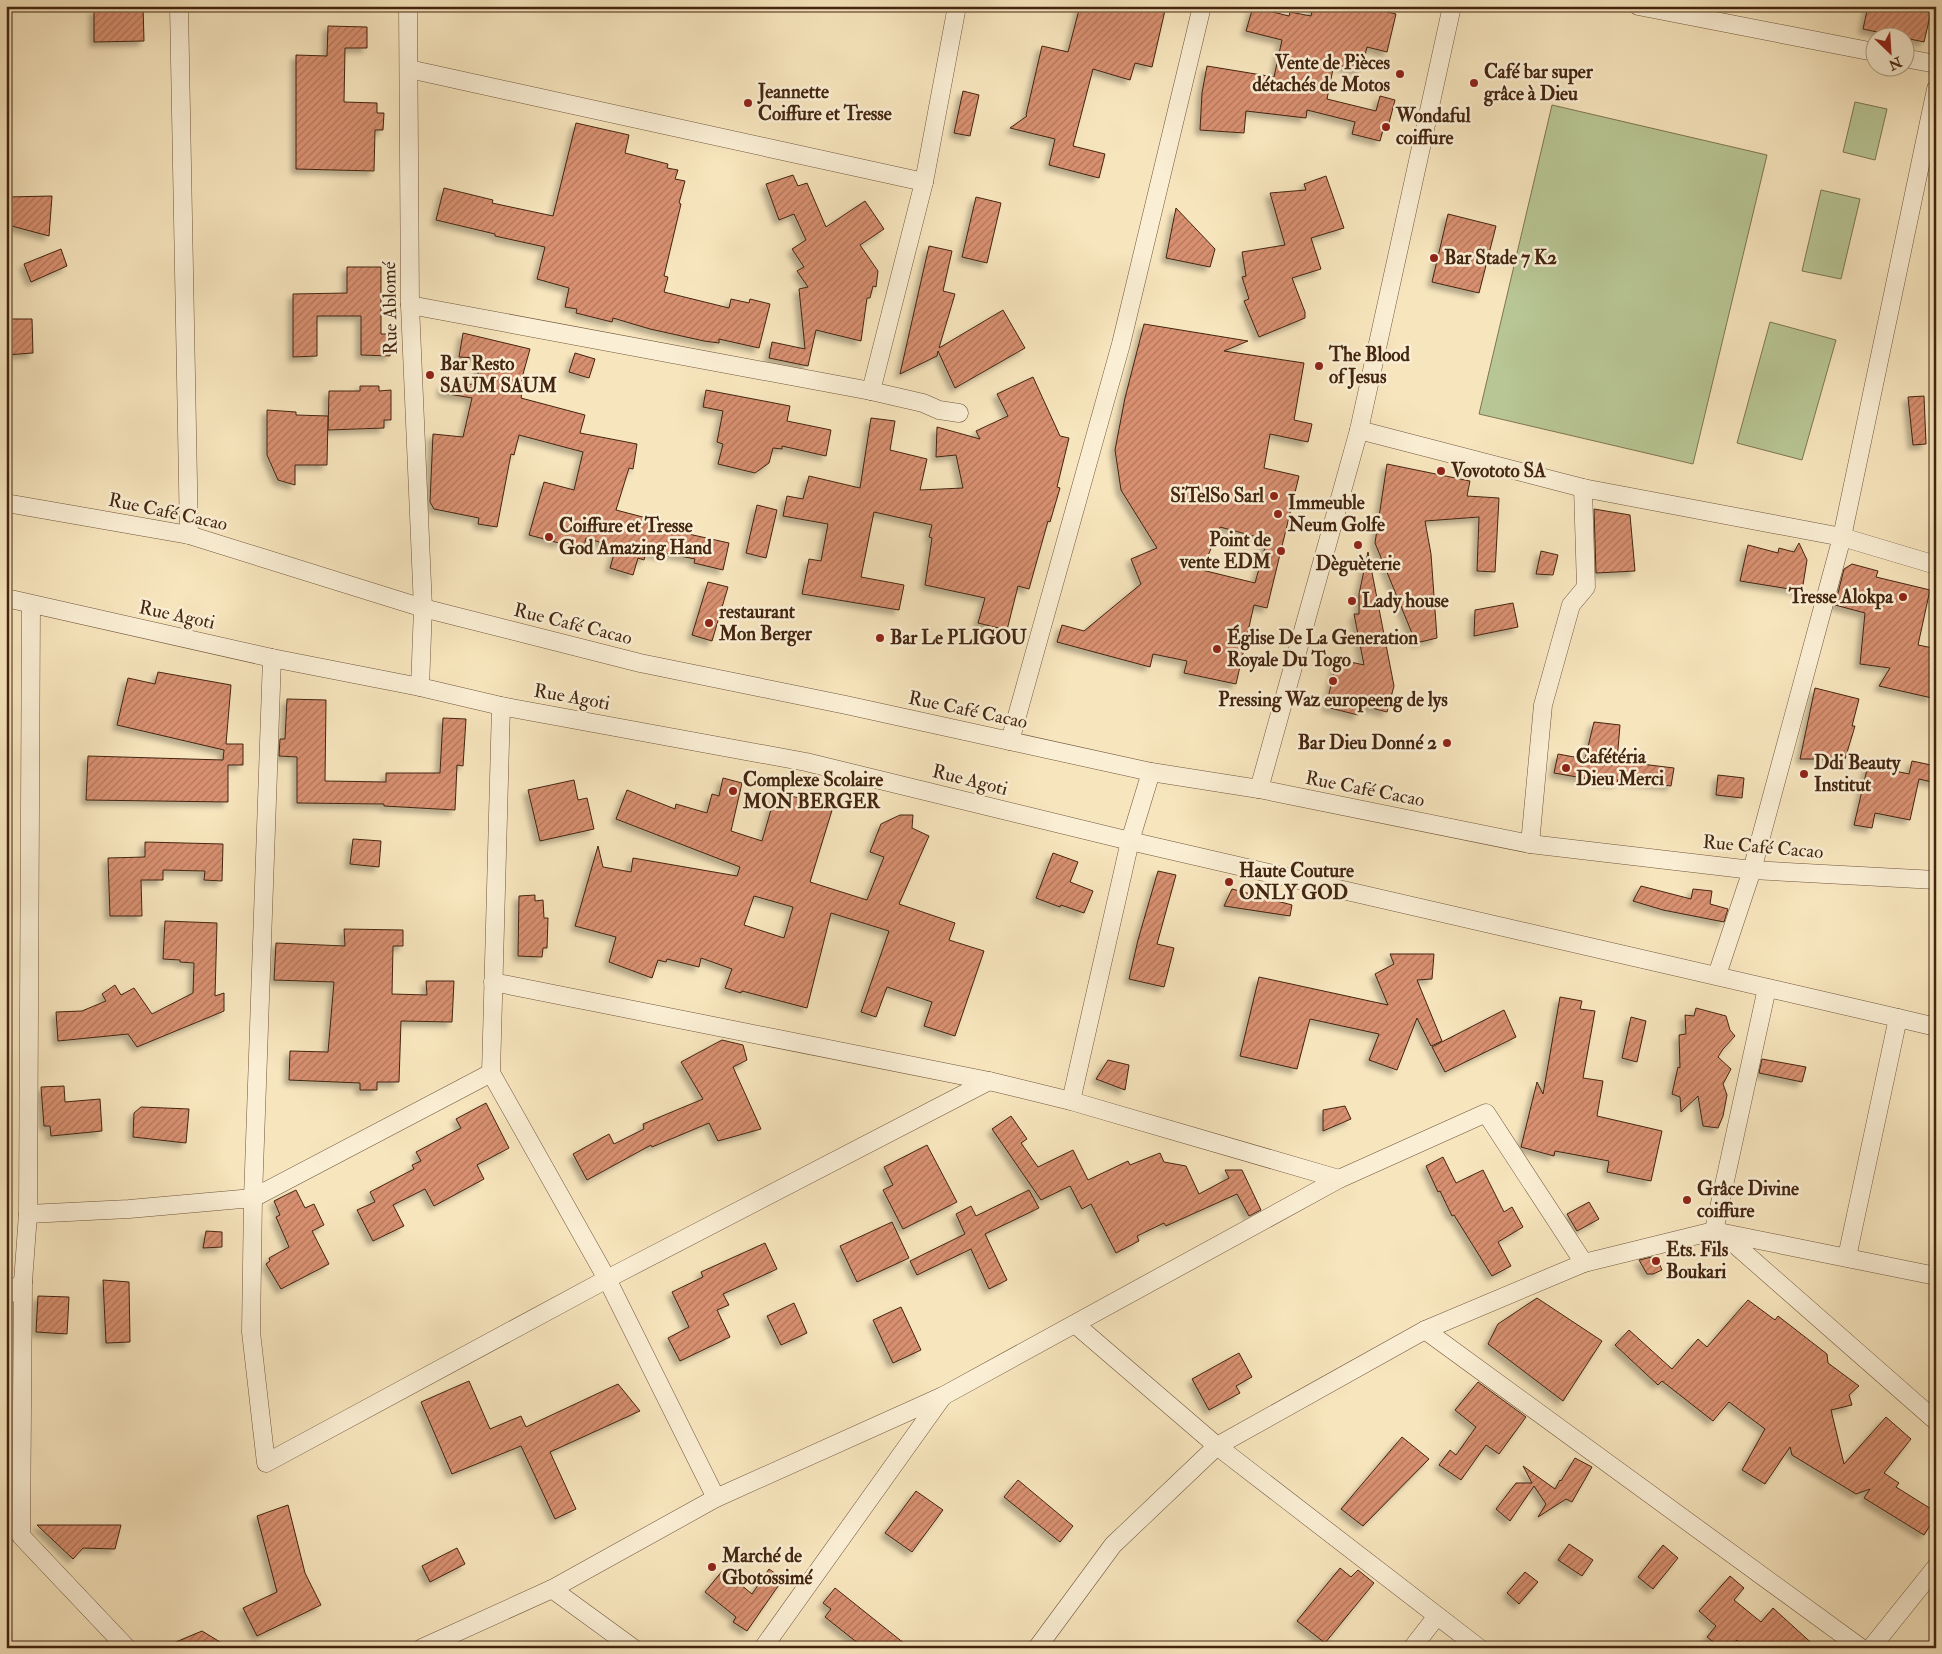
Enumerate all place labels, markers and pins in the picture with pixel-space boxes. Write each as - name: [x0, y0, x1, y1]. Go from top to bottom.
- place label: Vente de Pièces détachés de Motos: [1252, 51, 1390, 97]
- place label: Café bar super grâce à Dieu: [1483, 60, 1594, 107]
- marker: Vente de Pièces détachés de Motos: [1394, 68, 1406, 80]
- marker: Café bar super grâce à Dieu: [1468, 77, 1480, 89]
- place label: Jeannette Coiffure et Tresse: [757, 80, 892, 126]
- marker: Jeannette Coiffure et Tresse: [742, 97, 754, 109]
- place label: Wondaful coiffure: [1395, 104, 1471, 150]
- marker: Wondaful coiffure: [1380, 121, 1392, 133]
- place label: Bar Stade 7 K2: [1444, 246, 1557, 270]
- marker: Bar Stade 7 K2: [1428, 252, 1440, 264]
- place label: The Blood of Jesus: [1328, 343, 1410, 389]
- place label: Bar Resto SAUM SAUM: [440, 352, 557, 398]
- marker: The Blood of Jesus: [1313, 360, 1325, 372]
- marker: Bar Resto SAUM SAUM: [424, 369, 436, 381]
- place label: Vovototo SA: [1450, 459, 1547, 483]
- marker: Vovototo SA: [1435, 465, 1447, 477]
- place label: SiTelSo Sarl: [1170, 484, 1264, 508]
- marker: SiTelSo Sarl: [1268, 490, 1280, 502]
- place label: Immeuble Neum Golfe: [1287, 491, 1385, 537]
- marker: Immeuble Neum Golfe: [1272, 508, 1284, 520]
- place label: Coiffure et Tresse God Amazing Hand: [559, 514, 713, 561]
- place label: Point de vente EDM: [1179, 528, 1272, 574]
- marker: Coiffure et Tresse God Amazing Hand: [543, 531, 555, 543]
- marker: Dèguèterie: [1352, 539, 1364, 551]
- marker: Point de vente EDM: [1275, 545, 1287, 557]
- place label: Dèguèterie: [1316, 552, 1400, 577]
- place label: Tresse Alokpa: [1788, 585, 1894, 610]
- place label: Lady house: [1362, 589, 1449, 614]
- marker: Tresse Alokpa: [1897, 591, 1909, 603]
- marker: Lady house: [1346, 595, 1358, 607]
- place label: restaurant Mon Berger: [718, 600, 813, 647]
- marker: restaurant Mon Berger: [703, 617, 715, 629]
- place label: Église De La Generation Royale Du Togo: [1227, 624, 1418, 673]
- place label: Bar Le PLIGOU: [890, 626, 1027, 650]
- marker: Bar Le PLIGOU: [874, 632, 886, 644]
- marker: Église De La Generation Royale Du Togo: [1211, 643, 1223, 655]
- marker: Pressing Waz europeeng de lys: [1327, 675, 1339, 687]
- place label: Pressing Waz europeeng de lys: [1218, 688, 1448, 713]
- place label: Bar Dieu Donné 2: [1298, 731, 1437, 755]
- marker: Bar Dieu Donné 2: [1441, 737, 1453, 749]
- place label: Cafétéria Dieu Merci: [1576, 745, 1664, 791]
- place label: Ddi Beauty Institut: [1814, 751, 1901, 797]
- marker: Cafétéria Dieu Merci: [1560, 762, 1572, 774]
- place label: Complexe Scolaire MON BERGER: [742, 768, 883, 814]
- marker: Ddi Beauty Institut: [1798, 768, 1810, 780]
- marker: Complexe Scolaire MON BERGER: [727, 785, 739, 797]
- place label: Haute Couture ONLY GOD: [1239, 859, 1354, 905]
- marker: Haute Couture ONLY GOD: [1223, 876, 1235, 888]
- place label: Grâce Divine coiffure: [1697, 1177, 1799, 1223]
- marker: Grâce Divine coiffure: [1681, 1194, 1693, 1206]
- place label: Ets. Fils Boukari: [1666, 1238, 1729, 1284]
- marker: Ets. Fils Boukari: [1650, 1255, 1662, 1267]
- place label: Marché de Gbotossimé: [721, 1544, 813, 1590]
- marker: Marché de Gbotossimé: [706, 1561, 718, 1573]

